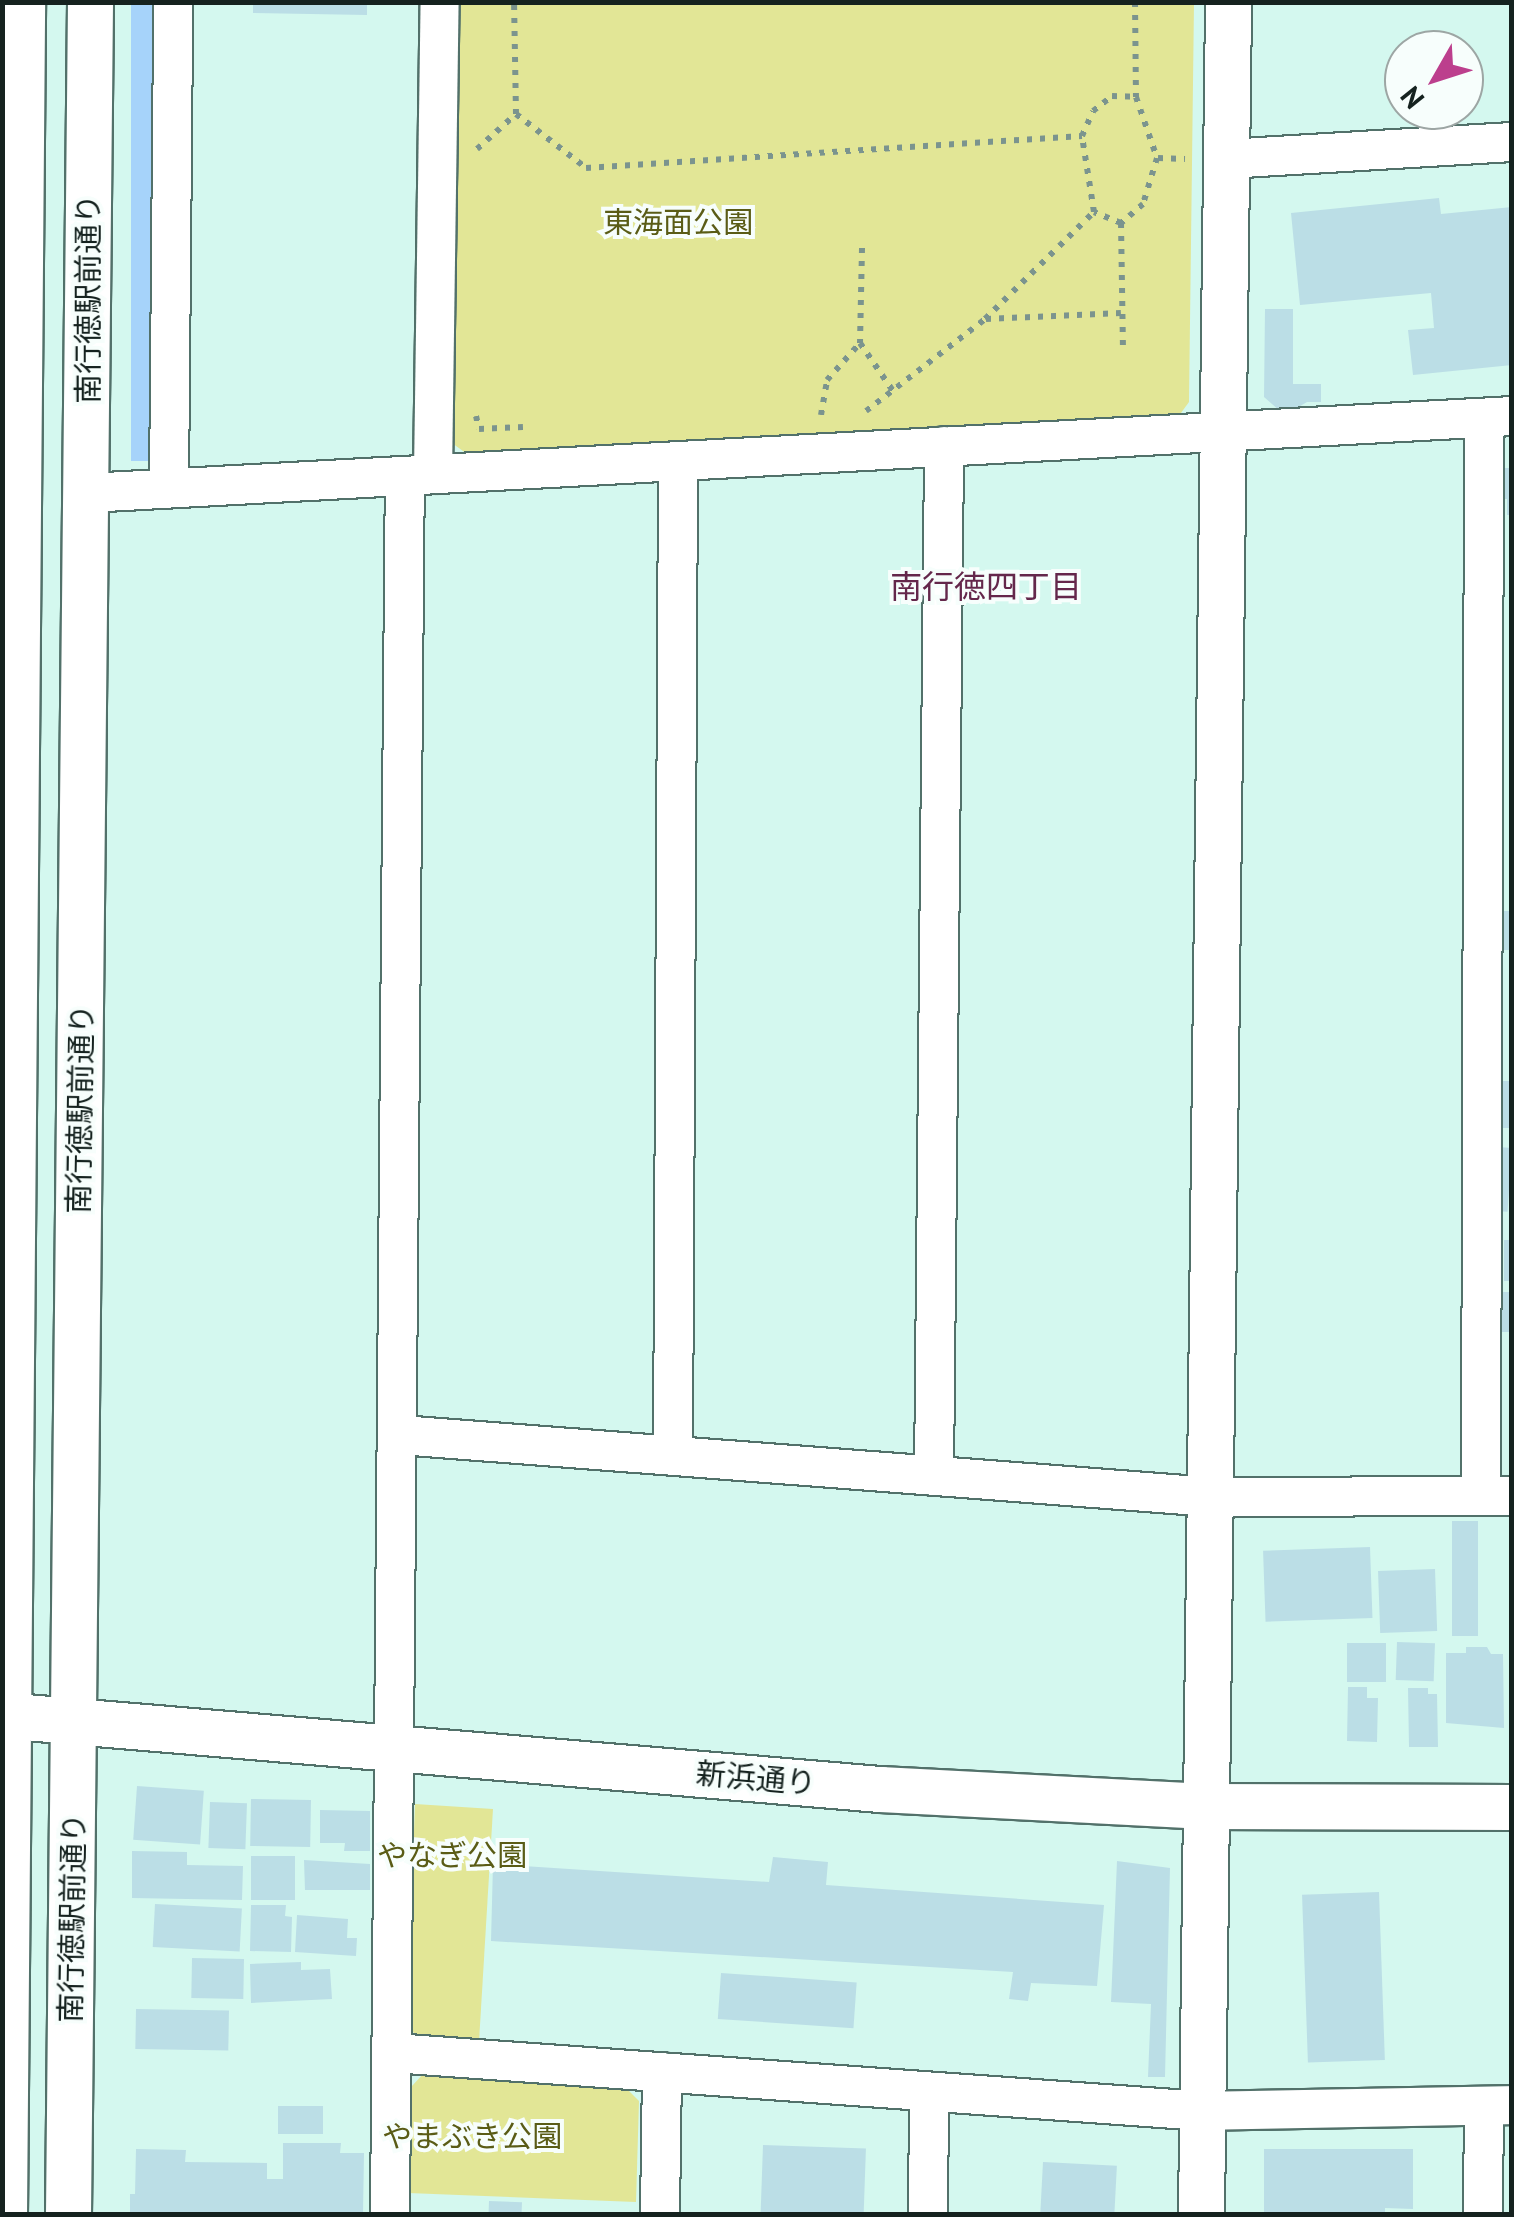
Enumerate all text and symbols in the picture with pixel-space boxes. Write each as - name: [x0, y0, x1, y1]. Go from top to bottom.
- north arrow: [1384, 30, 1484, 130]
- text: N: [1392, 79, 1432, 117]
- street label: 南行徳駅前通り: [70, 194, 106, 404]
- park label: 東海面公園: [603, 204, 753, 240]
- district label: 南行徳四丁目: [890, 567, 1082, 605]
- street label: 南行徳駅前通り: [60, 1004, 100, 1214]
- street label: 新浜通り: [695, 1755, 817, 1801]
- street label: 南行徳駅前通り: [52, 1813, 92, 2023]
- park label: やなぎ公園: [377, 1837, 527, 1873]
- park label: やまぶき公園: [382, 2118, 562, 2154]

